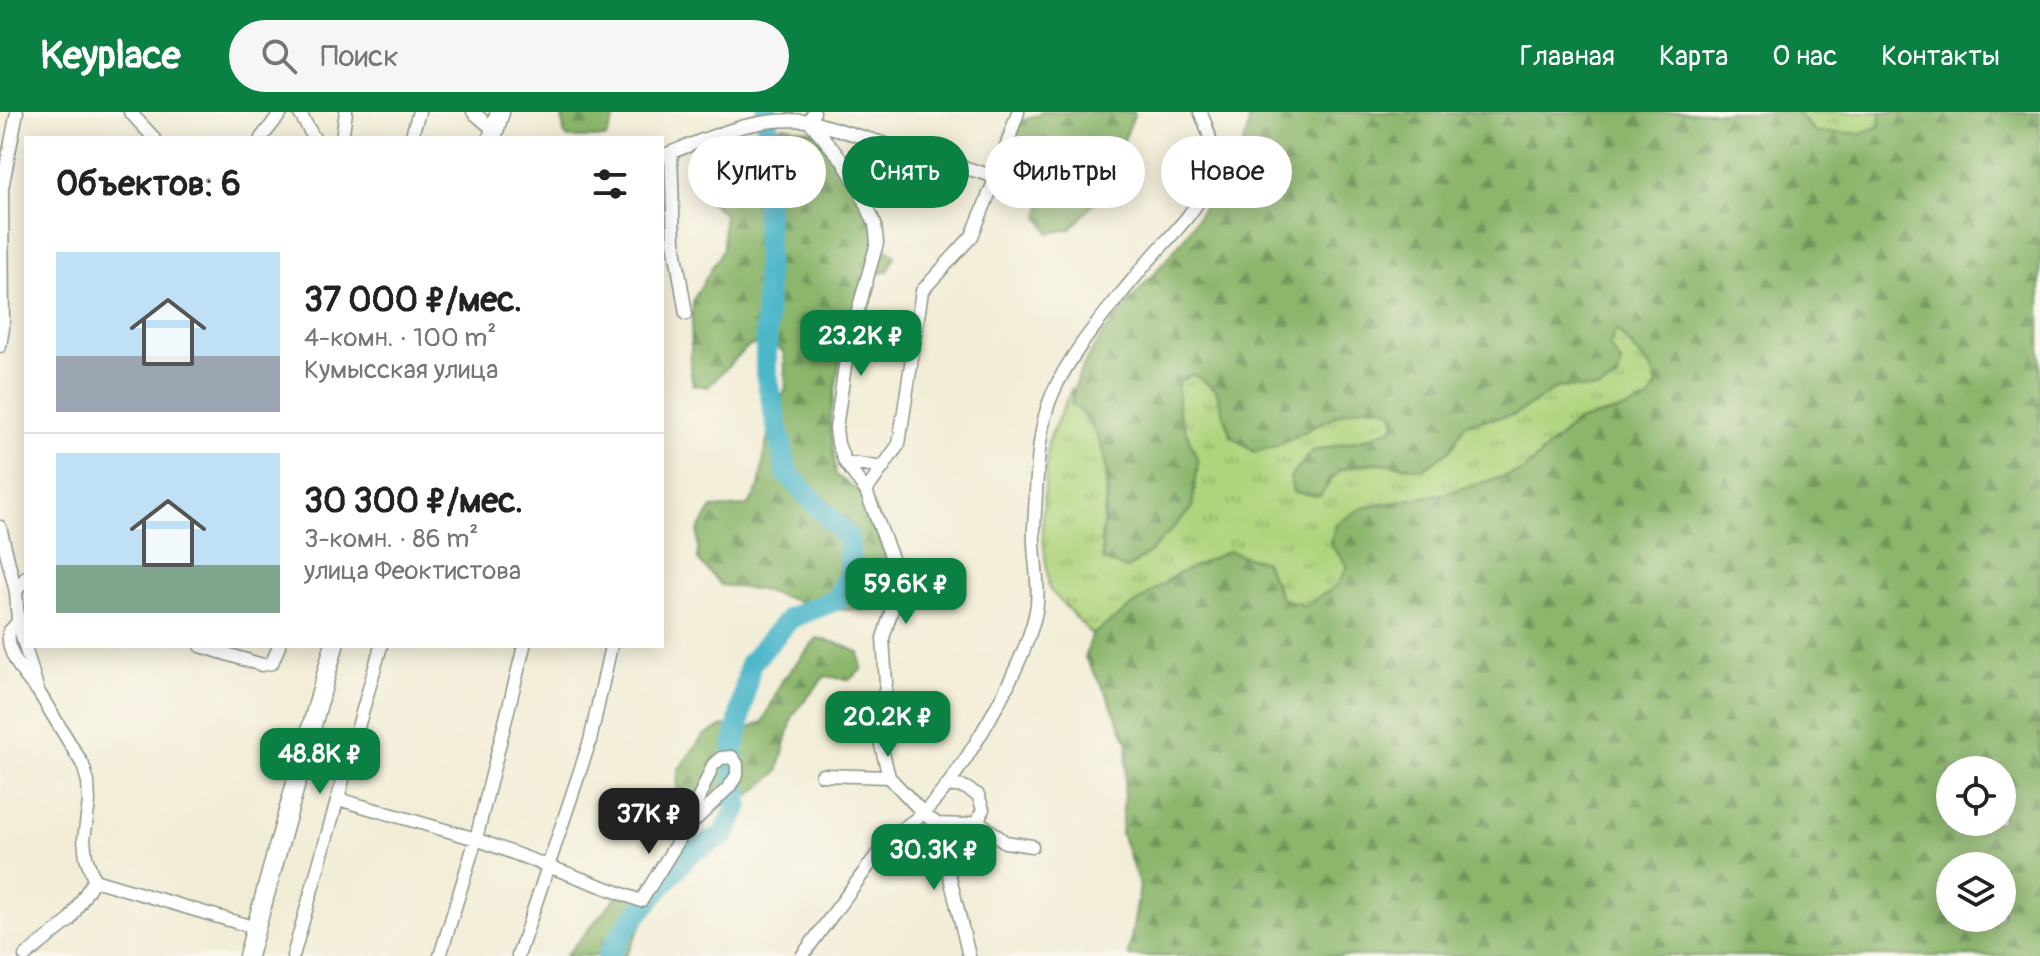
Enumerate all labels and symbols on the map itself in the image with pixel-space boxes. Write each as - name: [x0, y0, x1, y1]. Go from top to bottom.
- pin: 23.2K ₽: [787, 310, 935, 378]
- pin: 59.6K ₽: [832, 558, 980, 626]
- pin: 20.2K ₽: [814, 691, 962, 759]
- pin: 48.8K ₽: [246, 728, 394, 796]
- pin: 37K ₽: [593, 788, 705, 856]
- pin: 30.3K ₽: [860, 824, 1008, 892]

